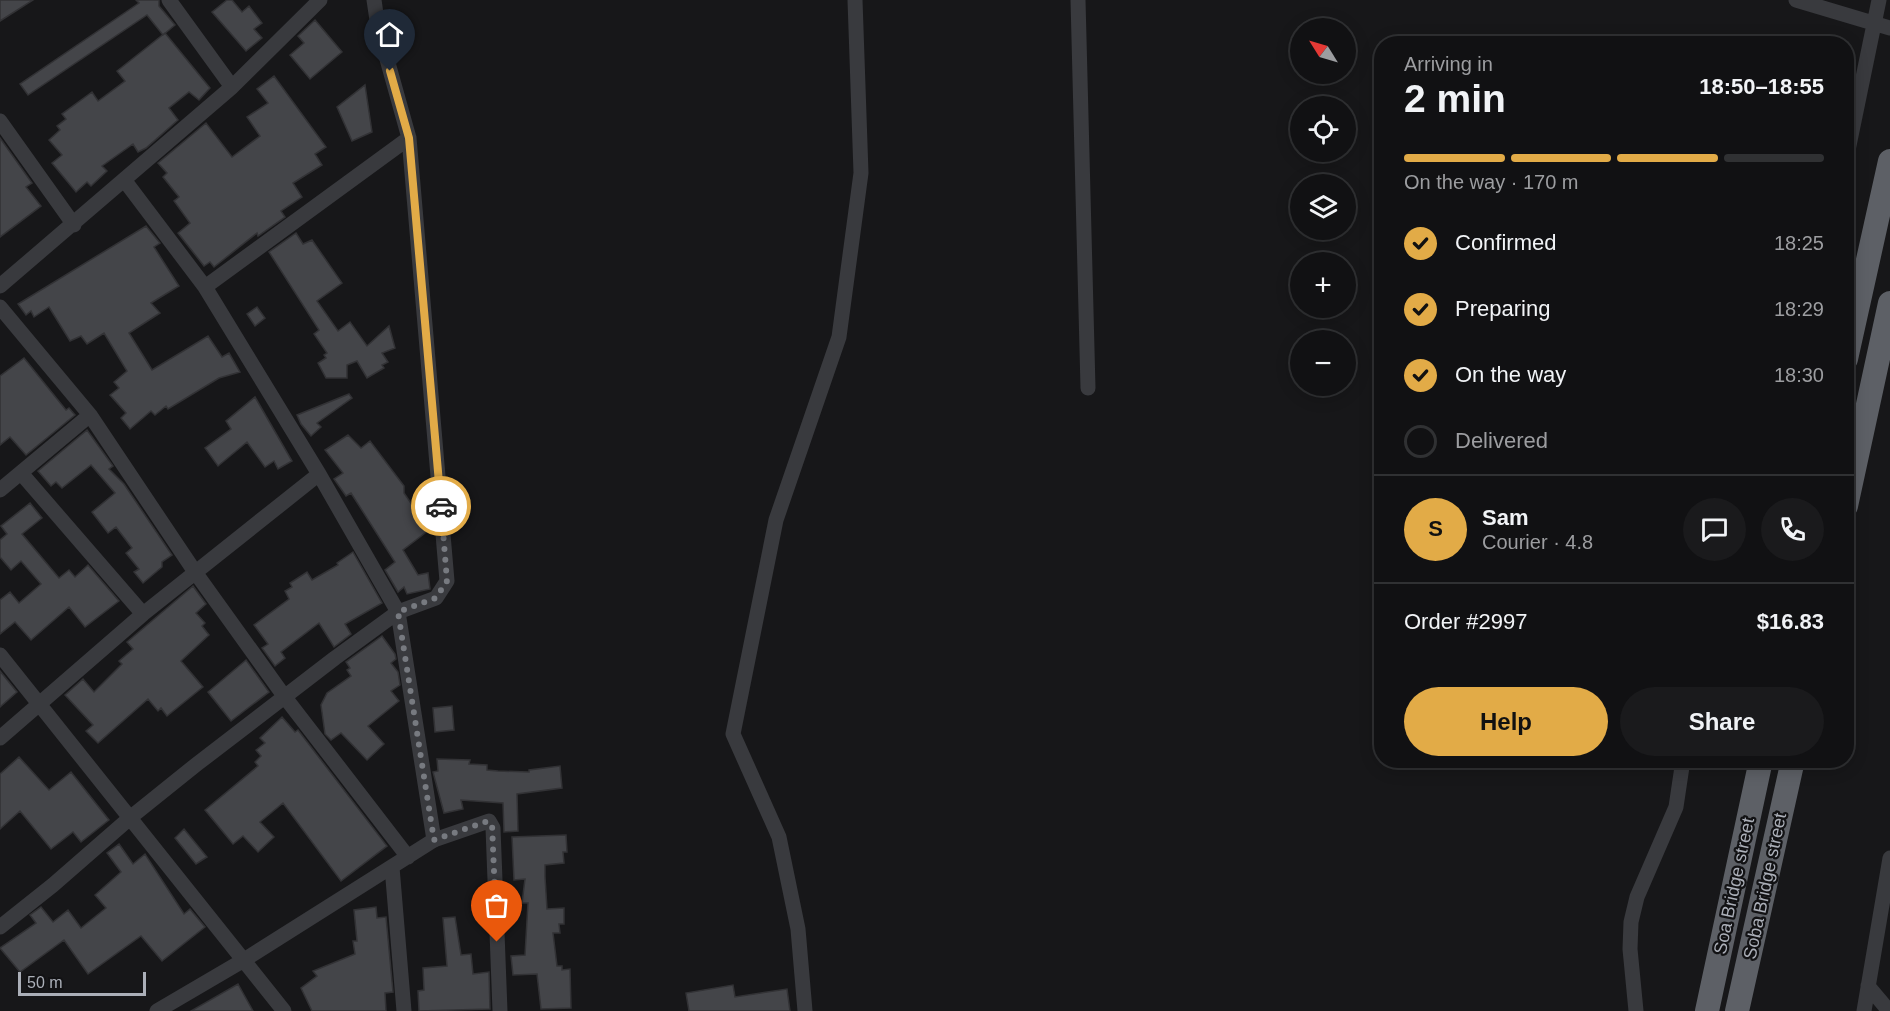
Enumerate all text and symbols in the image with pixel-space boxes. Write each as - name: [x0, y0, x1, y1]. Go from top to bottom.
- pin: [364, 9, 415, 71]
- icon: home: [373, 18, 406, 51]
- north arrow: [1290, 18, 1356, 84]
- map controls: [1290, 18, 1356, 396]
- text: Arriving in: [1404, 53, 1493, 75]
- text: 18:50–18:55: [1699, 74, 1824, 99]
- text: 2 min: [1404, 77, 1506, 120]
- button: locate: [1290, 96, 1356, 162]
- text: On the way · 170 m: [1404, 171, 1579, 193]
- button: layers: [1290, 174, 1356, 240]
- icon: check: [1404, 227, 1437, 260]
- text: Confirmed: [1455, 230, 1556, 255]
- text: 18:25: [1774, 232, 1824, 254]
- button: +: [1290, 252, 1356, 318]
- icon: check: [1404, 293, 1437, 326]
- text: Preparing: [1455, 296, 1550, 321]
- text: 18:29: [1774, 298, 1824, 320]
- button: −: [1290, 330, 1356, 396]
- icon: check: [1404, 359, 1437, 392]
- text: On the way: [1455, 362, 1566, 387]
- text: 18:30: [1774, 364, 1824, 386]
- text: Delivered: [1455, 428, 1548, 453]
- courier: [411, 476, 471, 536]
- icon: car: [425, 490, 458, 523]
- button: chat: [1683, 498, 1746, 561]
- button: phone: [1761, 498, 1824, 561]
- text: Sam: [1482, 505, 1528, 530]
- text: S: [1428, 516, 1443, 541]
- text: Courier · 4.8: [1482, 531, 1593, 553]
- text: Order #2997: [1404, 609, 1528, 634]
- text: $16.83: [1757, 609, 1824, 634]
- button: Help: [1404, 687, 1608, 756]
- button: Share: [1620, 687, 1824, 756]
- street label: Soba Bridge street: [1740, 811, 1790, 961]
- street label: Soa Bridge street: [1710, 816, 1758, 956]
- pin: [471, 880, 522, 942]
- icon: bag: [480, 889, 513, 922]
- scale bar: [18, 969, 146, 996]
- text: 50 m: [27, 974, 63, 991]

